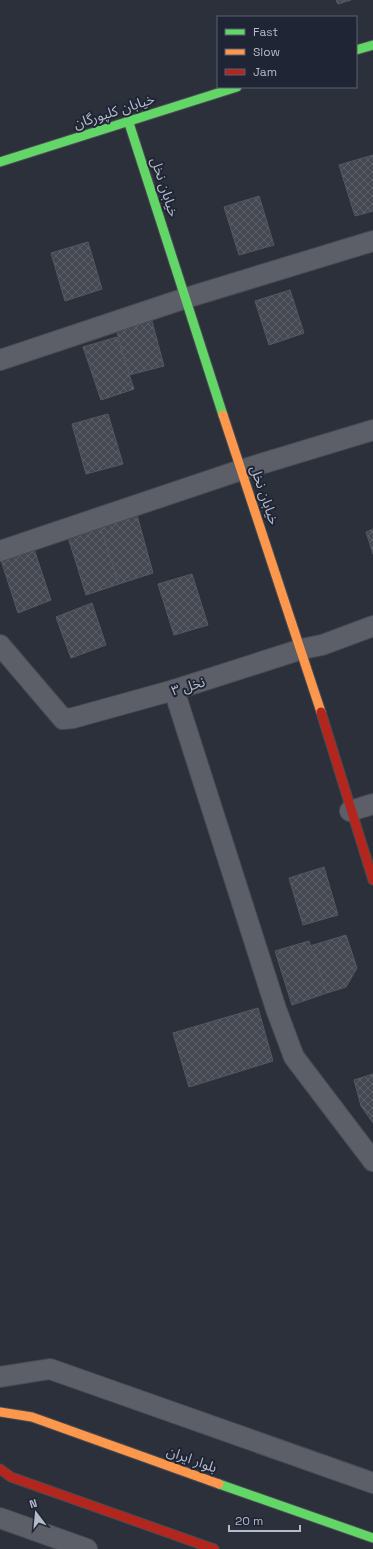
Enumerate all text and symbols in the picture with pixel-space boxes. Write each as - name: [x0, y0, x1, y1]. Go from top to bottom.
- legend: [217, 16, 357, 88]
- text: Fast: [253, 24, 278, 40]
- text: Slow: [253, 44, 280, 60]
- text: Jam: [253, 64, 277, 80]
- street label: خیابان کلپورگان: [71, 89, 157, 134]
- street label: خیابان نخل: [147, 155, 183, 219]
- street label: خیابان نخل: [246, 463, 284, 527]
- street label: نخل ۳: [169, 672, 207, 700]
- street label: بلوار ایران: [164, 1442, 220, 1476]
- north arrow: [16, 1493, 56, 1533]
- text: N: [28, 1496, 39, 1511]
- scale bar: [229, 1507, 300, 1533]
- text: 20 m: [235, 1513, 263, 1529]

